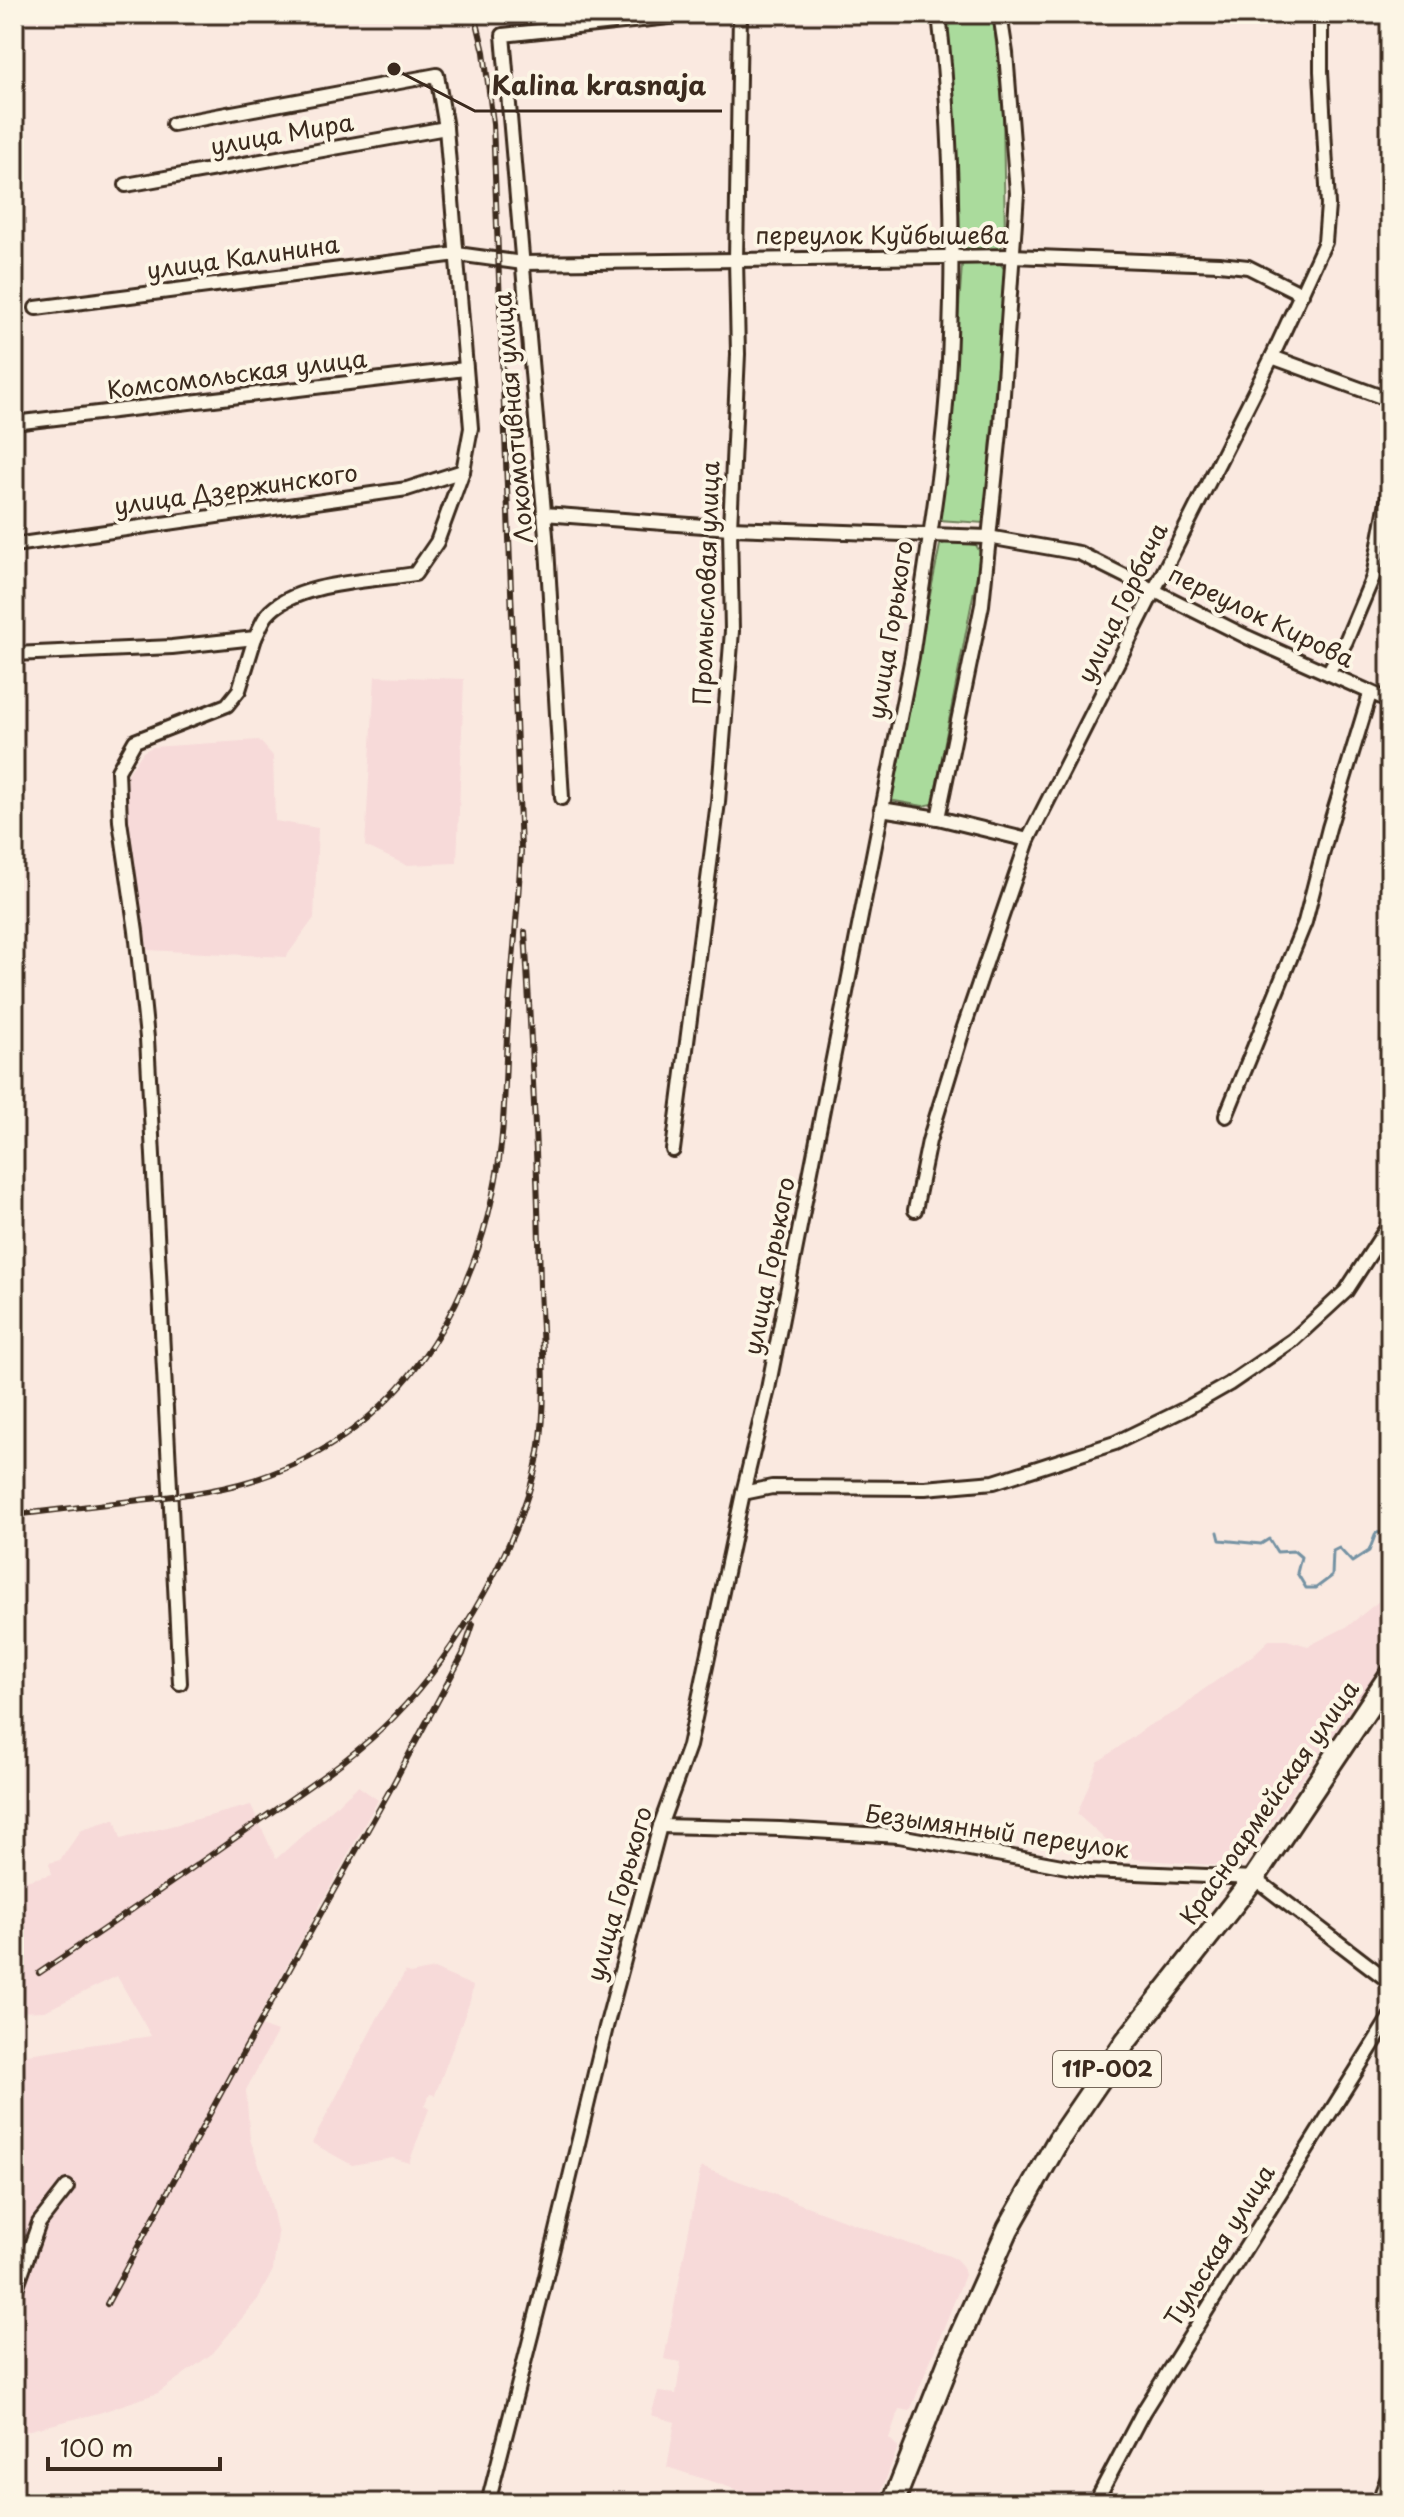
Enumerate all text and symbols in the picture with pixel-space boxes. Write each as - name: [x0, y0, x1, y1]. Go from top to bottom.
- callout: Kalina krasnaja: [475, 61, 722, 111]
- text: Kalina krasnaja: [492, 65, 706, 104]
- street label: улица Мира: [207, 103, 356, 163]
- street label: переулок Куйбышева: [755, 216, 1009, 252]
- street label: улица Калинина: [144, 225, 341, 287]
- street label: Локомотивная улица: [483, 291, 541, 545]
- street label: Комсомольская улица: [105, 339, 369, 407]
- street label: улица Дзержинского: [112, 453, 360, 523]
- street label: Промысловая улица: [683, 460, 727, 705]
- street label: улица Горбача: [1067, 516, 1175, 688]
- street label: улица Горького: [857, 538, 921, 722]
- street label: переулок Кирова: [1163, 555, 1361, 676]
- street label: улица Горького: [733, 1174, 803, 1358]
- street label: Красноармейская улица: [1170, 1672, 1367, 1931]
- street label: Безымянный переулок: [863, 1794, 1132, 1866]
- street label: улица Горького: [576, 1802, 660, 1985]
- road number: 11Р-002: [1053, 2051, 1161, 2087]
- street label: Тульская улица: [1154, 2157, 1283, 2333]
- scale bar: [48, 2421, 220, 2471]
- text: 100 m: [60, 2429, 133, 2465]

